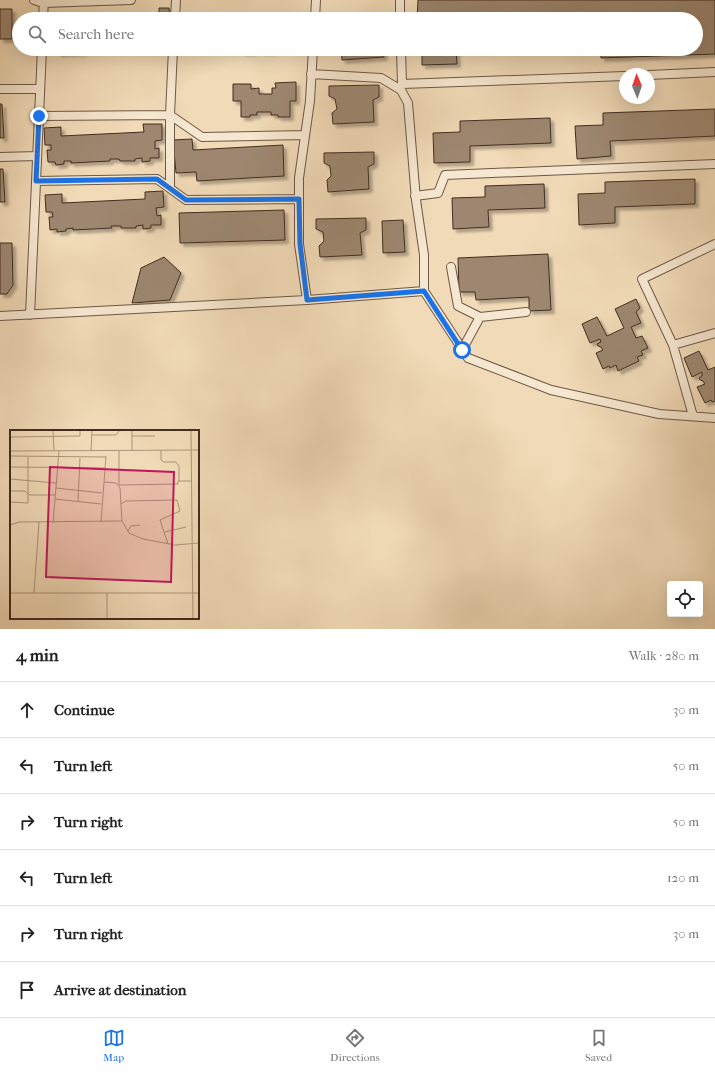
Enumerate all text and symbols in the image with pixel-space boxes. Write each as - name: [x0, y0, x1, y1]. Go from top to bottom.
- search box: [12, 12, 703, 56]
- icon: search: [26, 23, 48, 45]
- text: Search here: [58, 25, 134, 43]
- north arrow: [619, 68, 655, 104]
- route end: [30, 107, 48, 125]
- route start: [453, 341, 471, 359]
- inset map: [10, 430, 199, 619]
- map controls: [667, 581, 703, 617]
- button: locate: [667, 581, 703, 617]
- text: 4 min: [16, 645, 59, 665]
- text: Walk · 280 m: [629, 648, 699, 663]
- icon: ahead: [16, 699, 38, 721]
- text: Continue: [54, 701, 114, 719]
- text: 30 m: [673, 702, 699, 717]
- icon: left: [16, 755, 38, 777]
- text: Turn left: [54, 757, 112, 775]
- text: 50 m: [673, 758, 699, 773]
- icon: right: [16, 811, 38, 833]
- text: Turn right: [54, 813, 123, 831]
- text: 50 m: [673, 814, 699, 829]
- icon: left: [16, 867, 38, 889]
- text: Turn left: [54, 869, 112, 887]
- text: 120 m: [667, 870, 699, 885]
- icon: right: [16, 923, 38, 945]
- text: Turn right: [54, 925, 123, 943]
- text: 30 m: [673, 926, 699, 941]
- icon: arrive: [16, 979, 38, 1001]
- text: Arrive at destination: [54, 981, 186, 999]
- tab: Map: [103, 1027, 125, 1064]
- tab: Directions: [330, 1027, 380, 1064]
- tab: Saved: [585, 1027, 612, 1064]

